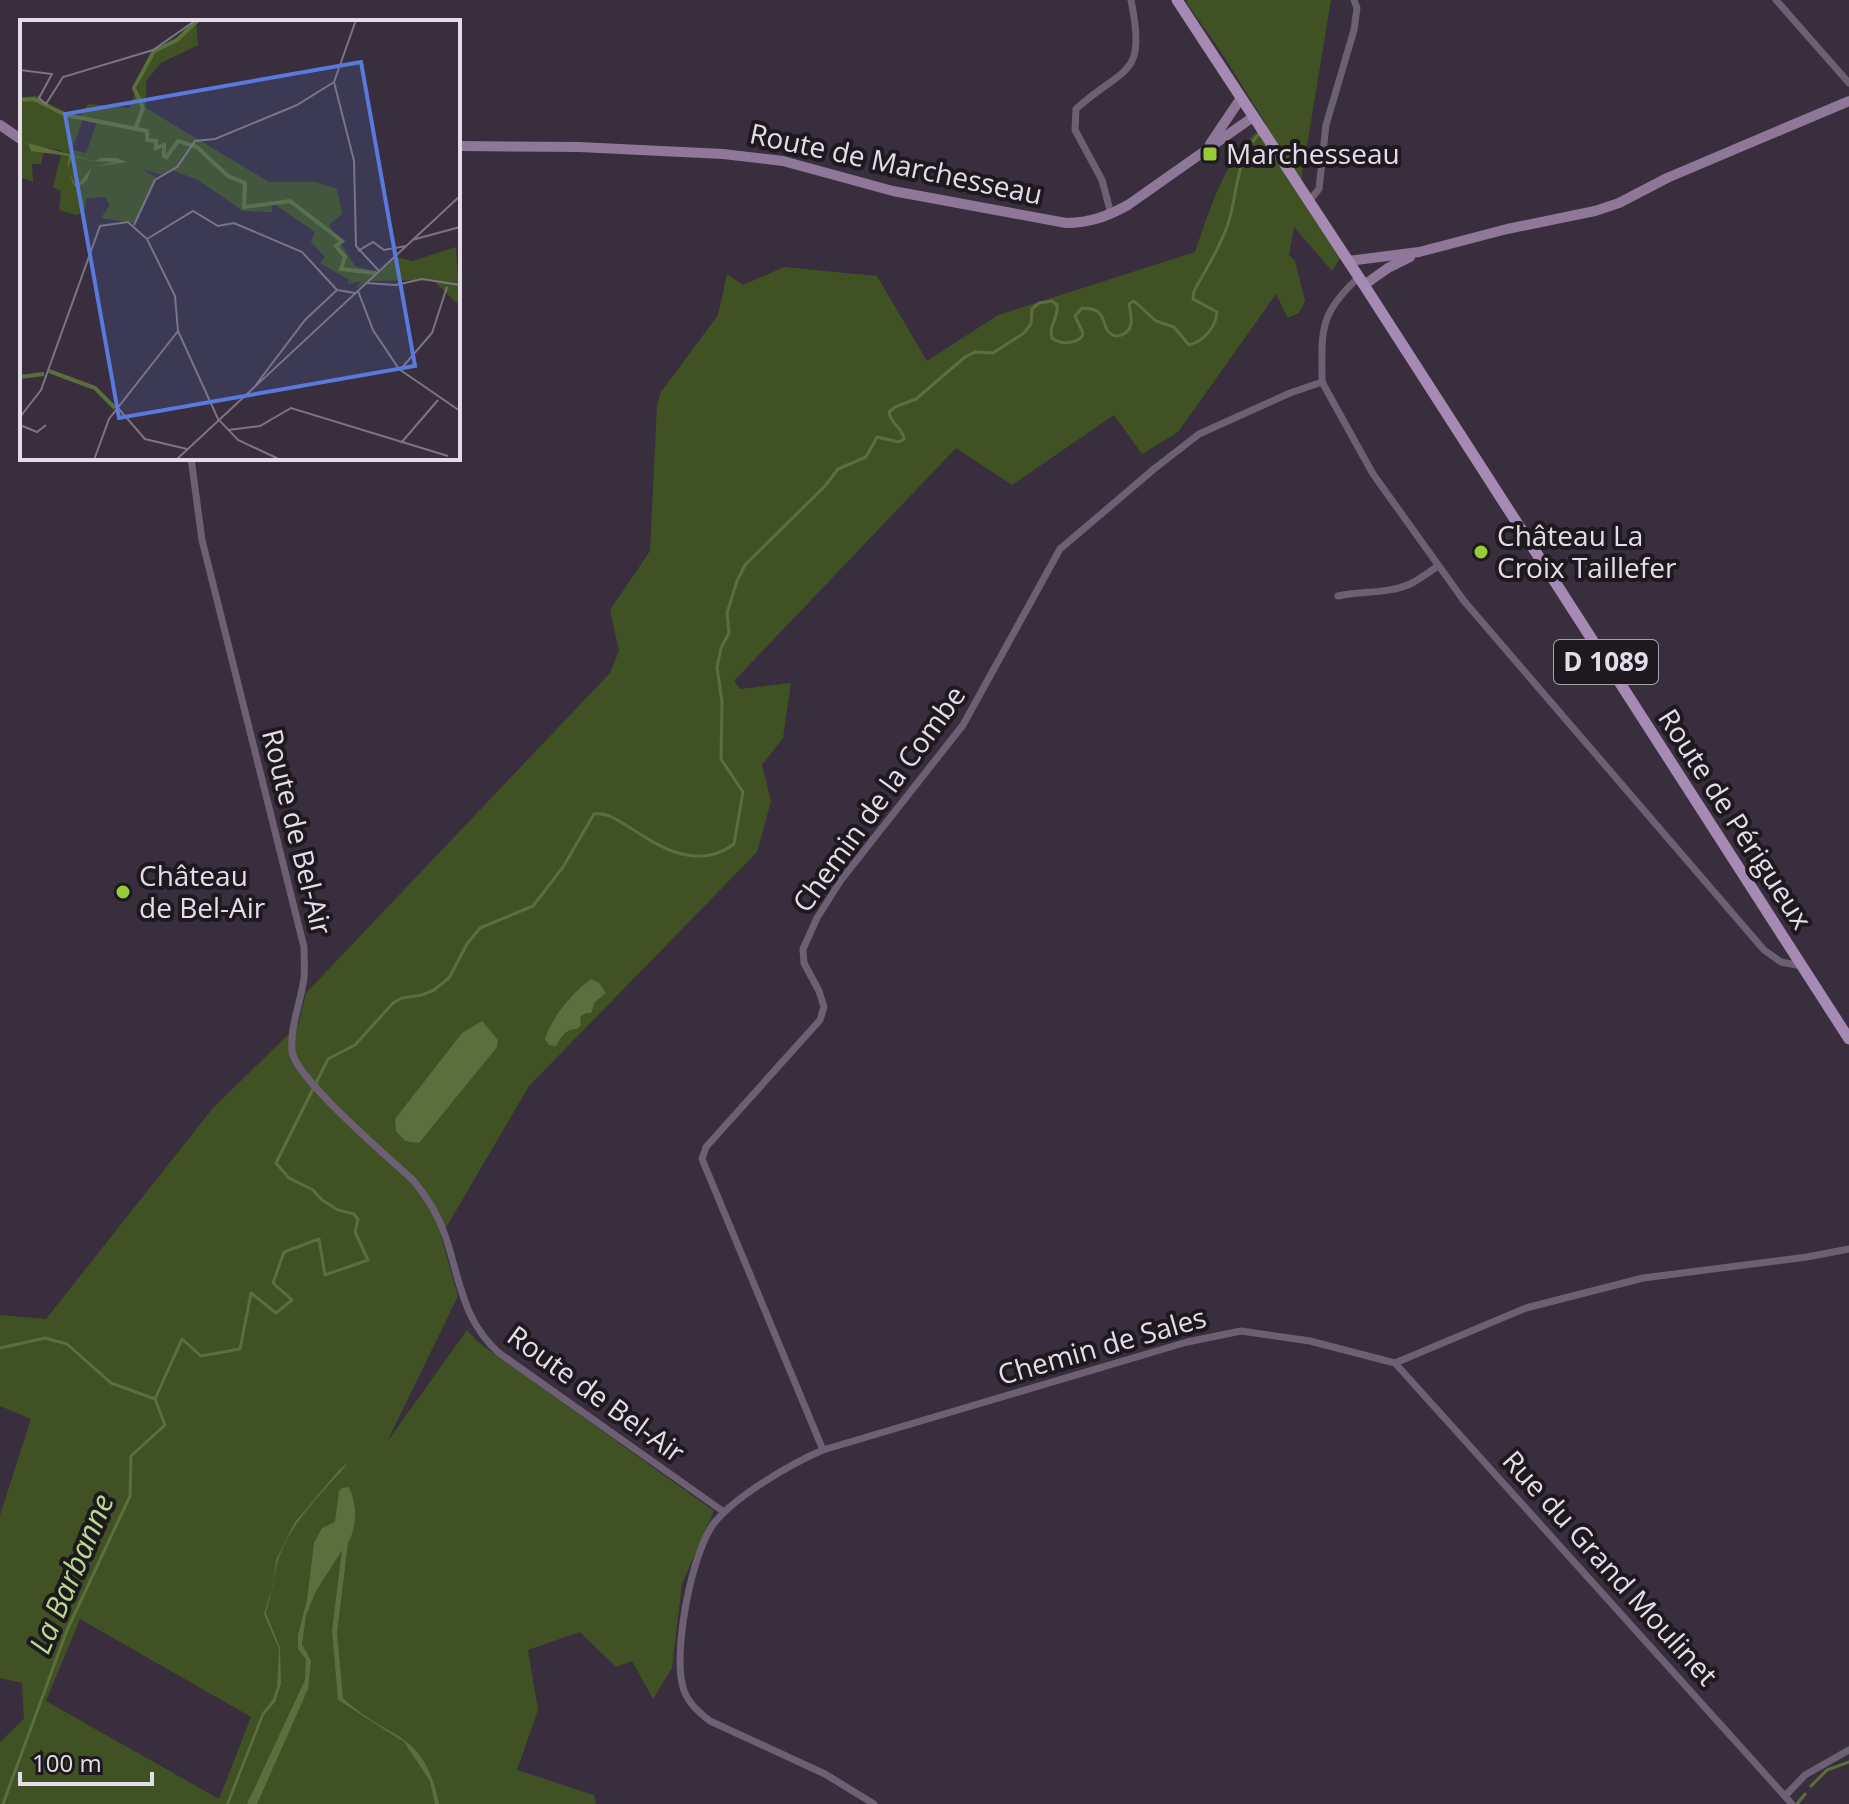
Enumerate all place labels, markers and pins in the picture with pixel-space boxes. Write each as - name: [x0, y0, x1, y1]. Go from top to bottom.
- place label: Marchesseau: [1226, 134, 1400, 172]
- marker: Marchesseau: [1201, 145, 1219, 163]
- place label: Château La Croix Taillefer: [1497, 516, 1677, 586]
- marker: Château La Croix Taillefer: [1472, 543, 1490, 561]
- place label: Château de Bel-Air: [139, 856, 266, 926]
- marker: Château de Bel-Air: [114, 883, 132, 901]

